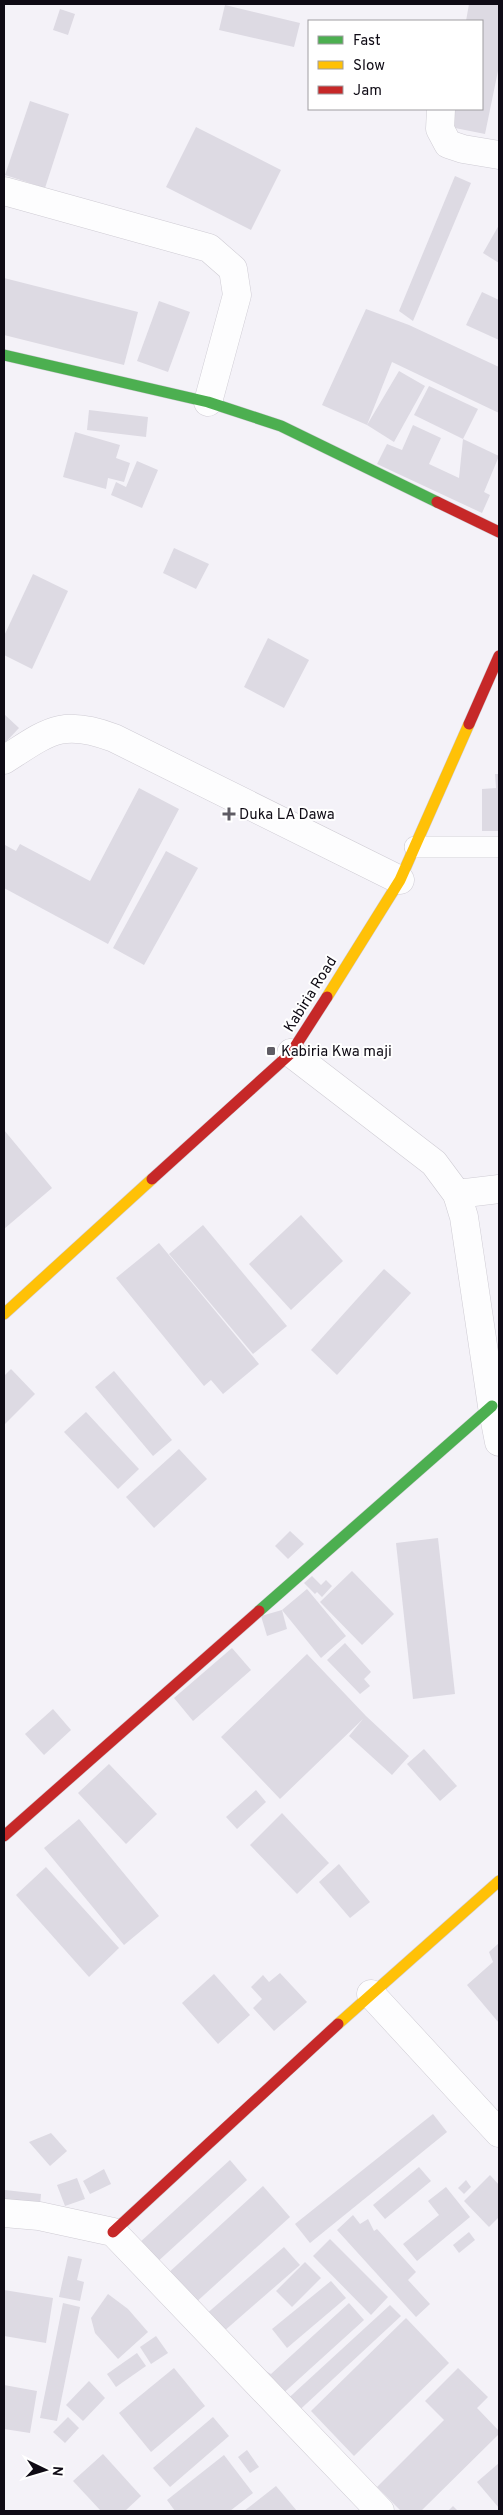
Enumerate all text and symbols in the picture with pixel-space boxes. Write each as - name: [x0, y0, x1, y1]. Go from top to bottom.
- legend: [308, 20, 483, 110]
- text: Fast: [353, 32, 381, 51]
- text: Slow: [353, 57, 385, 76]
- text: Jam: [353, 82, 382, 101]
- place label: Duka LA Dawa: [239, 806, 335, 825]
- marker: Duka LA Dawa: [223, 808, 235, 820]
- street label: Kabiria Road: [281, 953, 342, 1036]
- place label: Kabiria Kwa maji: [281, 1043, 392, 1062]
- marker: Kabiria Kwa maji: [265, 1045, 277, 1057]
- north arrow: [20, 2445, 70, 2495]
- text: N: [48, 2465, 65, 2477]

